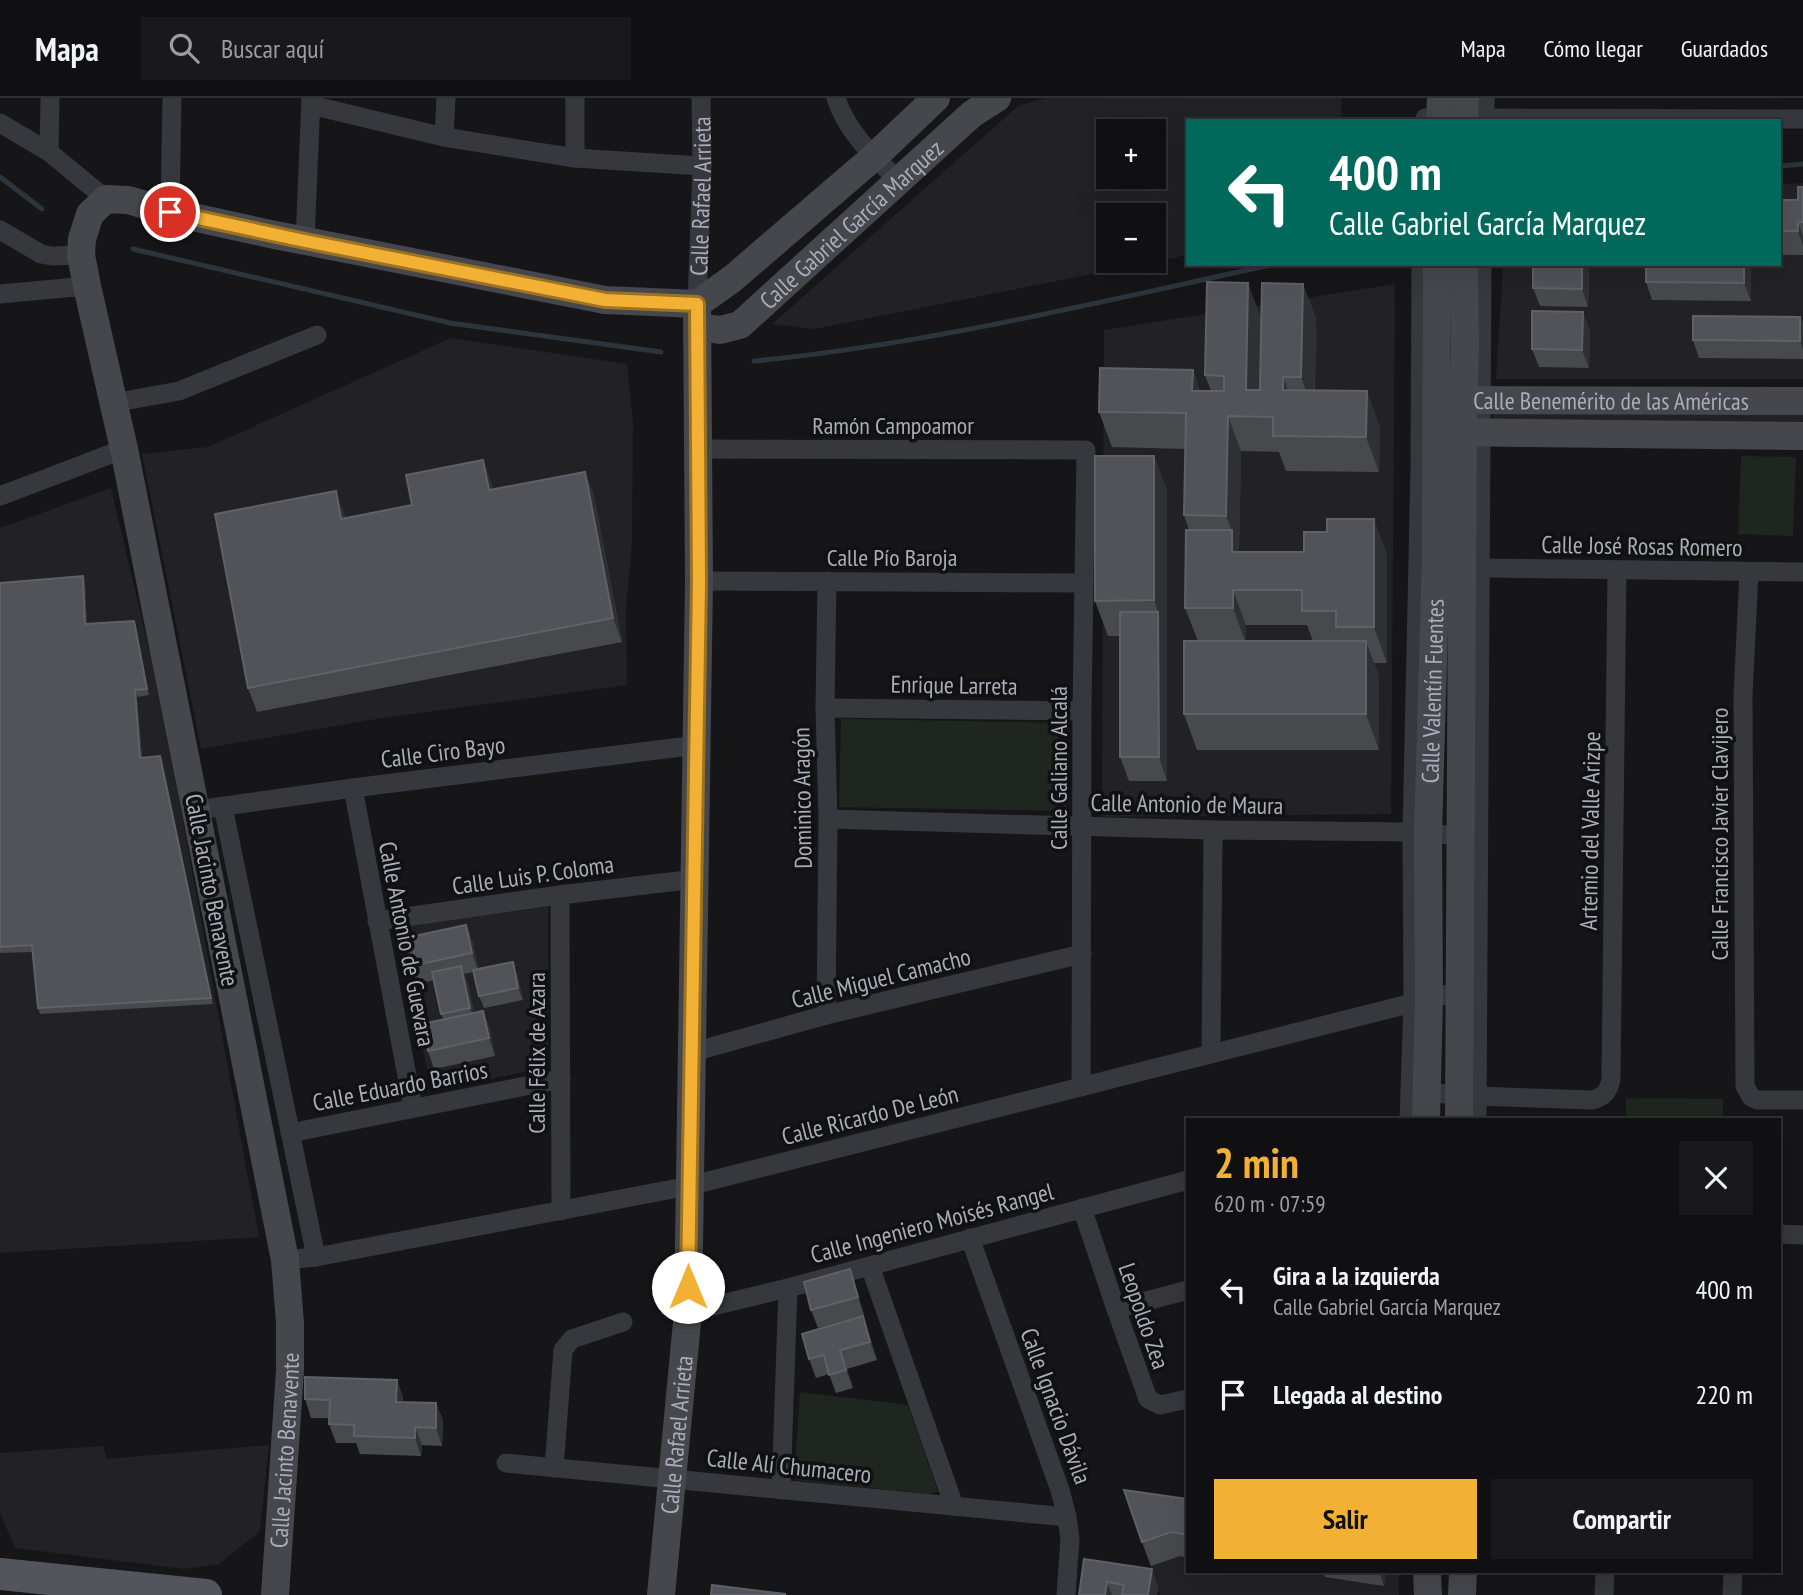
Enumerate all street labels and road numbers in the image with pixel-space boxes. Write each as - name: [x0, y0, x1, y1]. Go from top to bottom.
- street label: Calle Rafael Arrieta: [683, 116, 718, 276]
- street label: Calle Gabriel García Marquez: [753, 132, 950, 315]
- street label: Calle Benemérito de las Américas: [1473, 385, 1749, 416]
- street label: Ramón Campoamor: [812, 410, 974, 441]
- street label: Calle José Rosas Romero: [1541, 529, 1743, 563]
- street label: Calle Pío Baroja: [827, 542, 957, 573]
- street label: Calle Valentín Fuentes: [1414, 598, 1450, 784]
- street label: Enrique Larreta: [890, 668, 1018, 702]
- street label: Calle Galiano Alcalá: [1043, 686, 1074, 850]
- street label: Calle Francisco Javier Clavijero: [1704, 708, 1735, 960]
- street label: Dominico Aragón: [785, 727, 819, 869]
- street label: Calle Ciro Bayo: [379, 729, 507, 775]
- street label: Artemio del Valle Arizpe: [1573, 731, 1607, 931]
- street label: Calle Antonio de Maura: [1090, 787, 1284, 821]
- street label: Calle Jacinto Benavente: [178, 791, 246, 989]
- street label: Calle Antonio de Guevara: [372, 839, 442, 1049]
- street label: Calle Luis P. Coloma: [450, 848, 616, 902]
- street label: Calle Miguel Camacho: [788, 941, 974, 1015]
- street label: Calle Félix de Azara: [521, 972, 552, 1134]
- street label: Calle Eduardo Barrios: [310, 1054, 490, 1118]
- street label: Calle Ricardo De León: [778, 1078, 962, 1152]
- street label: Calle Ingeniero Moisés Rangel: [807, 1176, 1057, 1270]
- street label: Leopoldo Zea: [1111, 1259, 1177, 1373]
- street label: Calle Ignacio Dávila: [1013, 1324, 1099, 1488]
- street label: Calle Jacinto Benavente: [263, 1353, 306, 1549]
- street label: Calle Rafael Arrieta: [653, 1354, 699, 1515]
- street label: Calle Alí Chumacero: [705, 1442, 873, 1490]

